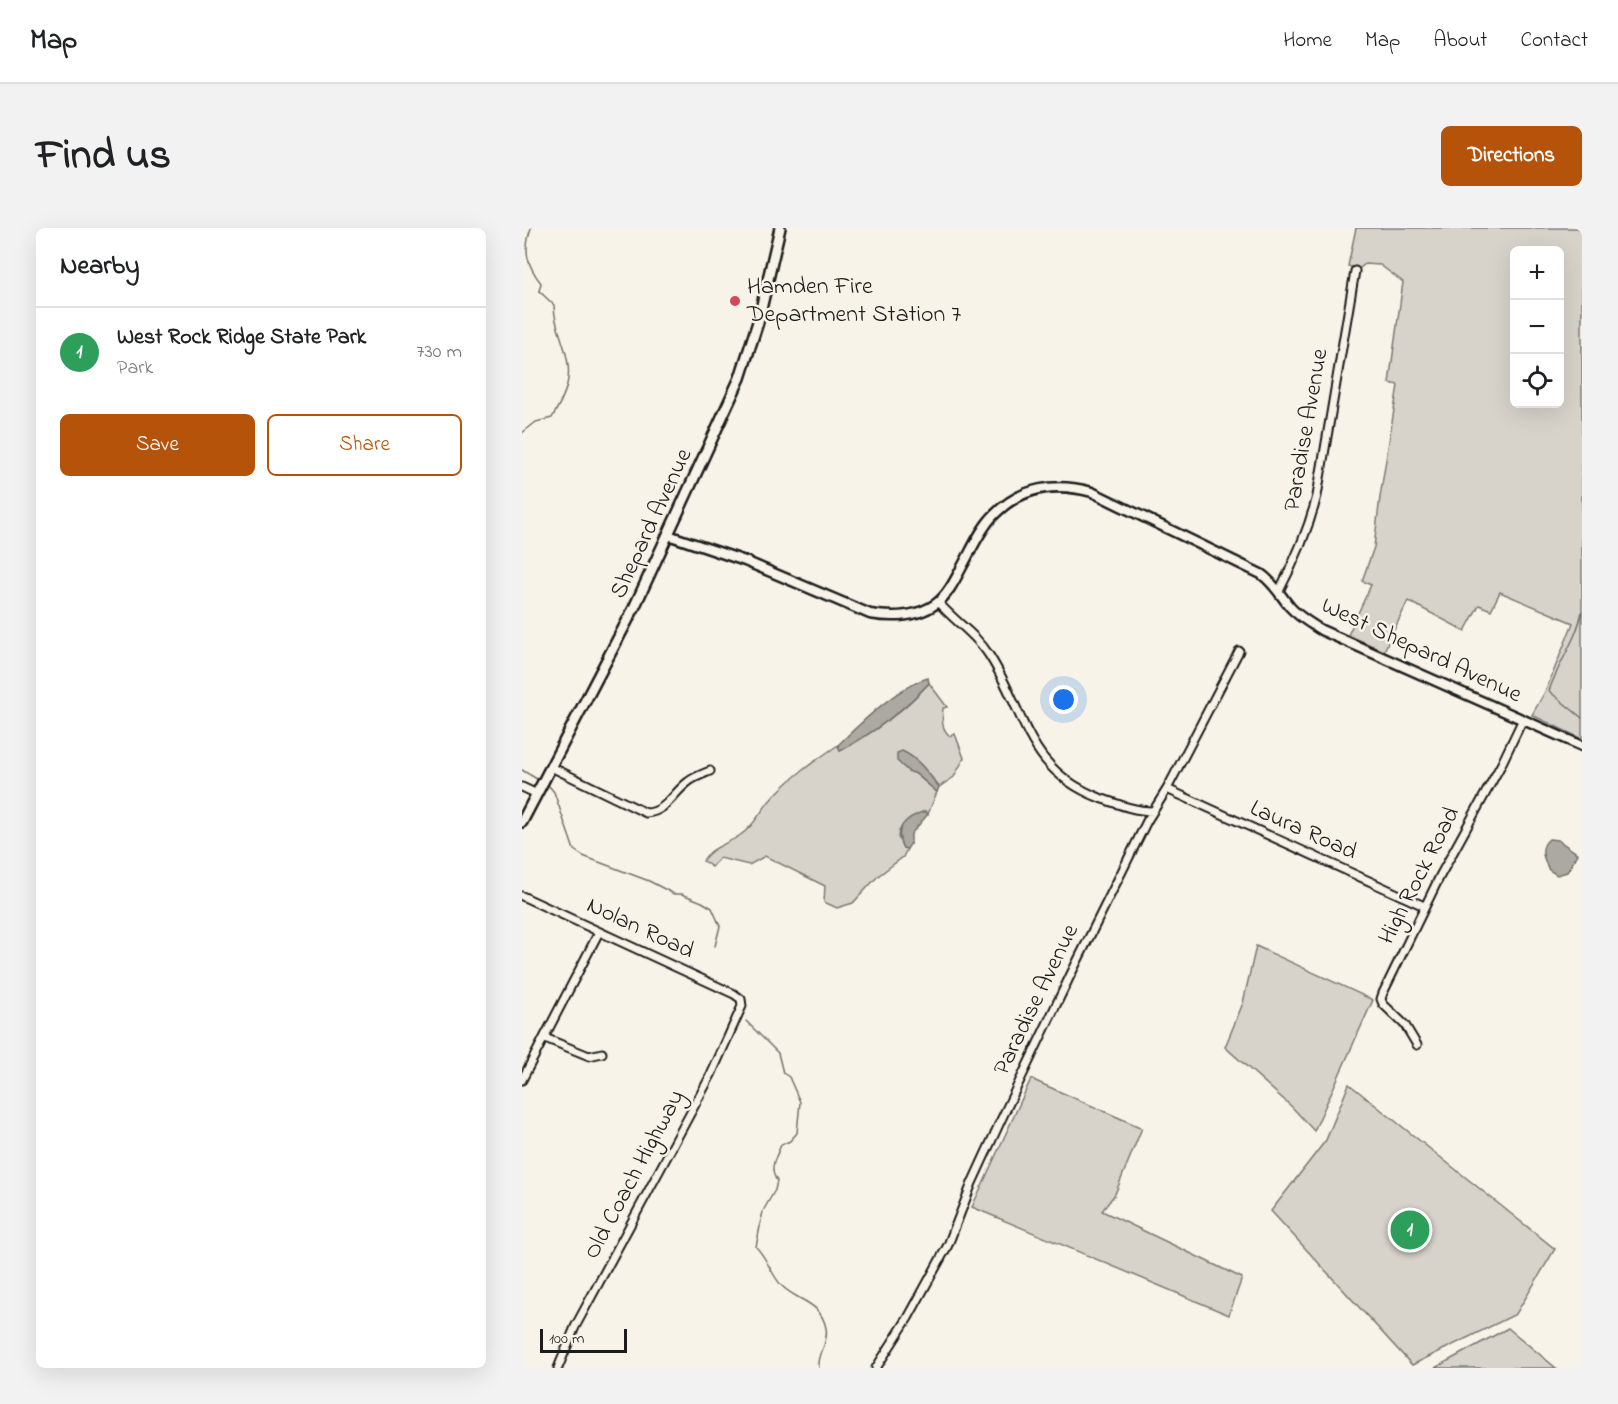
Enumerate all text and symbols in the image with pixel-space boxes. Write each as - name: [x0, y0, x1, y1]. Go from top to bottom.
- text: Map: [30, 21, 77, 62]
- text: Home: [1283, 26, 1332, 56]
- text: Map: [1365, 26, 1400, 56]
- text: About: [1433, 26, 1487, 56]
- text: Contact: [1520, 26, 1588, 56]
- text: Find us: [36, 126, 171, 187]
- button: Directions: [1441, 126, 1582, 186]
- map controls: [1510, 246, 1564, 408]
- button: +: [1510, 246, 1564, 300]
- text: Nearby: [60, 248, 139, 286]
- place label: Hamden Fire Department Station 7: [746, 270, 961, 333]
- marker: Hamden Fire Department Station 7: [728, 294, 742, 308]
- button: −: [1510, 300, 1564, 354]
- text: West Rock Ridge State Park: [117, 322, 366, 354]
- text: 1: [76, 338, 83, 367]
- text: 730 m: [416, 338, 462, 367]
- street label: Paradise Avenue: [1275, 346, 1339, 514]
- text: Park: [117, 354, 153, 383]
- button: locate: [1510, 354, 1564, 408]
- button: Save: [60, 414, 255, 476]
- button: Share: [267, 414, 462, 476]
- street label: Shepard Avenue: [602, 443, 702, 605]
- street label: West Shepard Avenue: [1315, 589, 1527, 713]
- your location: [1049, 685, 1078, 714]
- street label: Laura Road: [1244, 792, 1363, 870]
- street label: High Rock Road: [1370, 800, 1470, 951]
- street label: Nolan Road: [580, 889, 700, 969]
- street label: Paradise Avenue: [985, 918, 1089, 1082]
- street label: Old Coach Highway: [576, 1084, 695, 1266]
- pin: 1: [1390, 1208, 1430, 1252]
- scale bar: [540, 1326, 627, 1354]
- text: 100 m: [549, 1327, 584, 1351]

